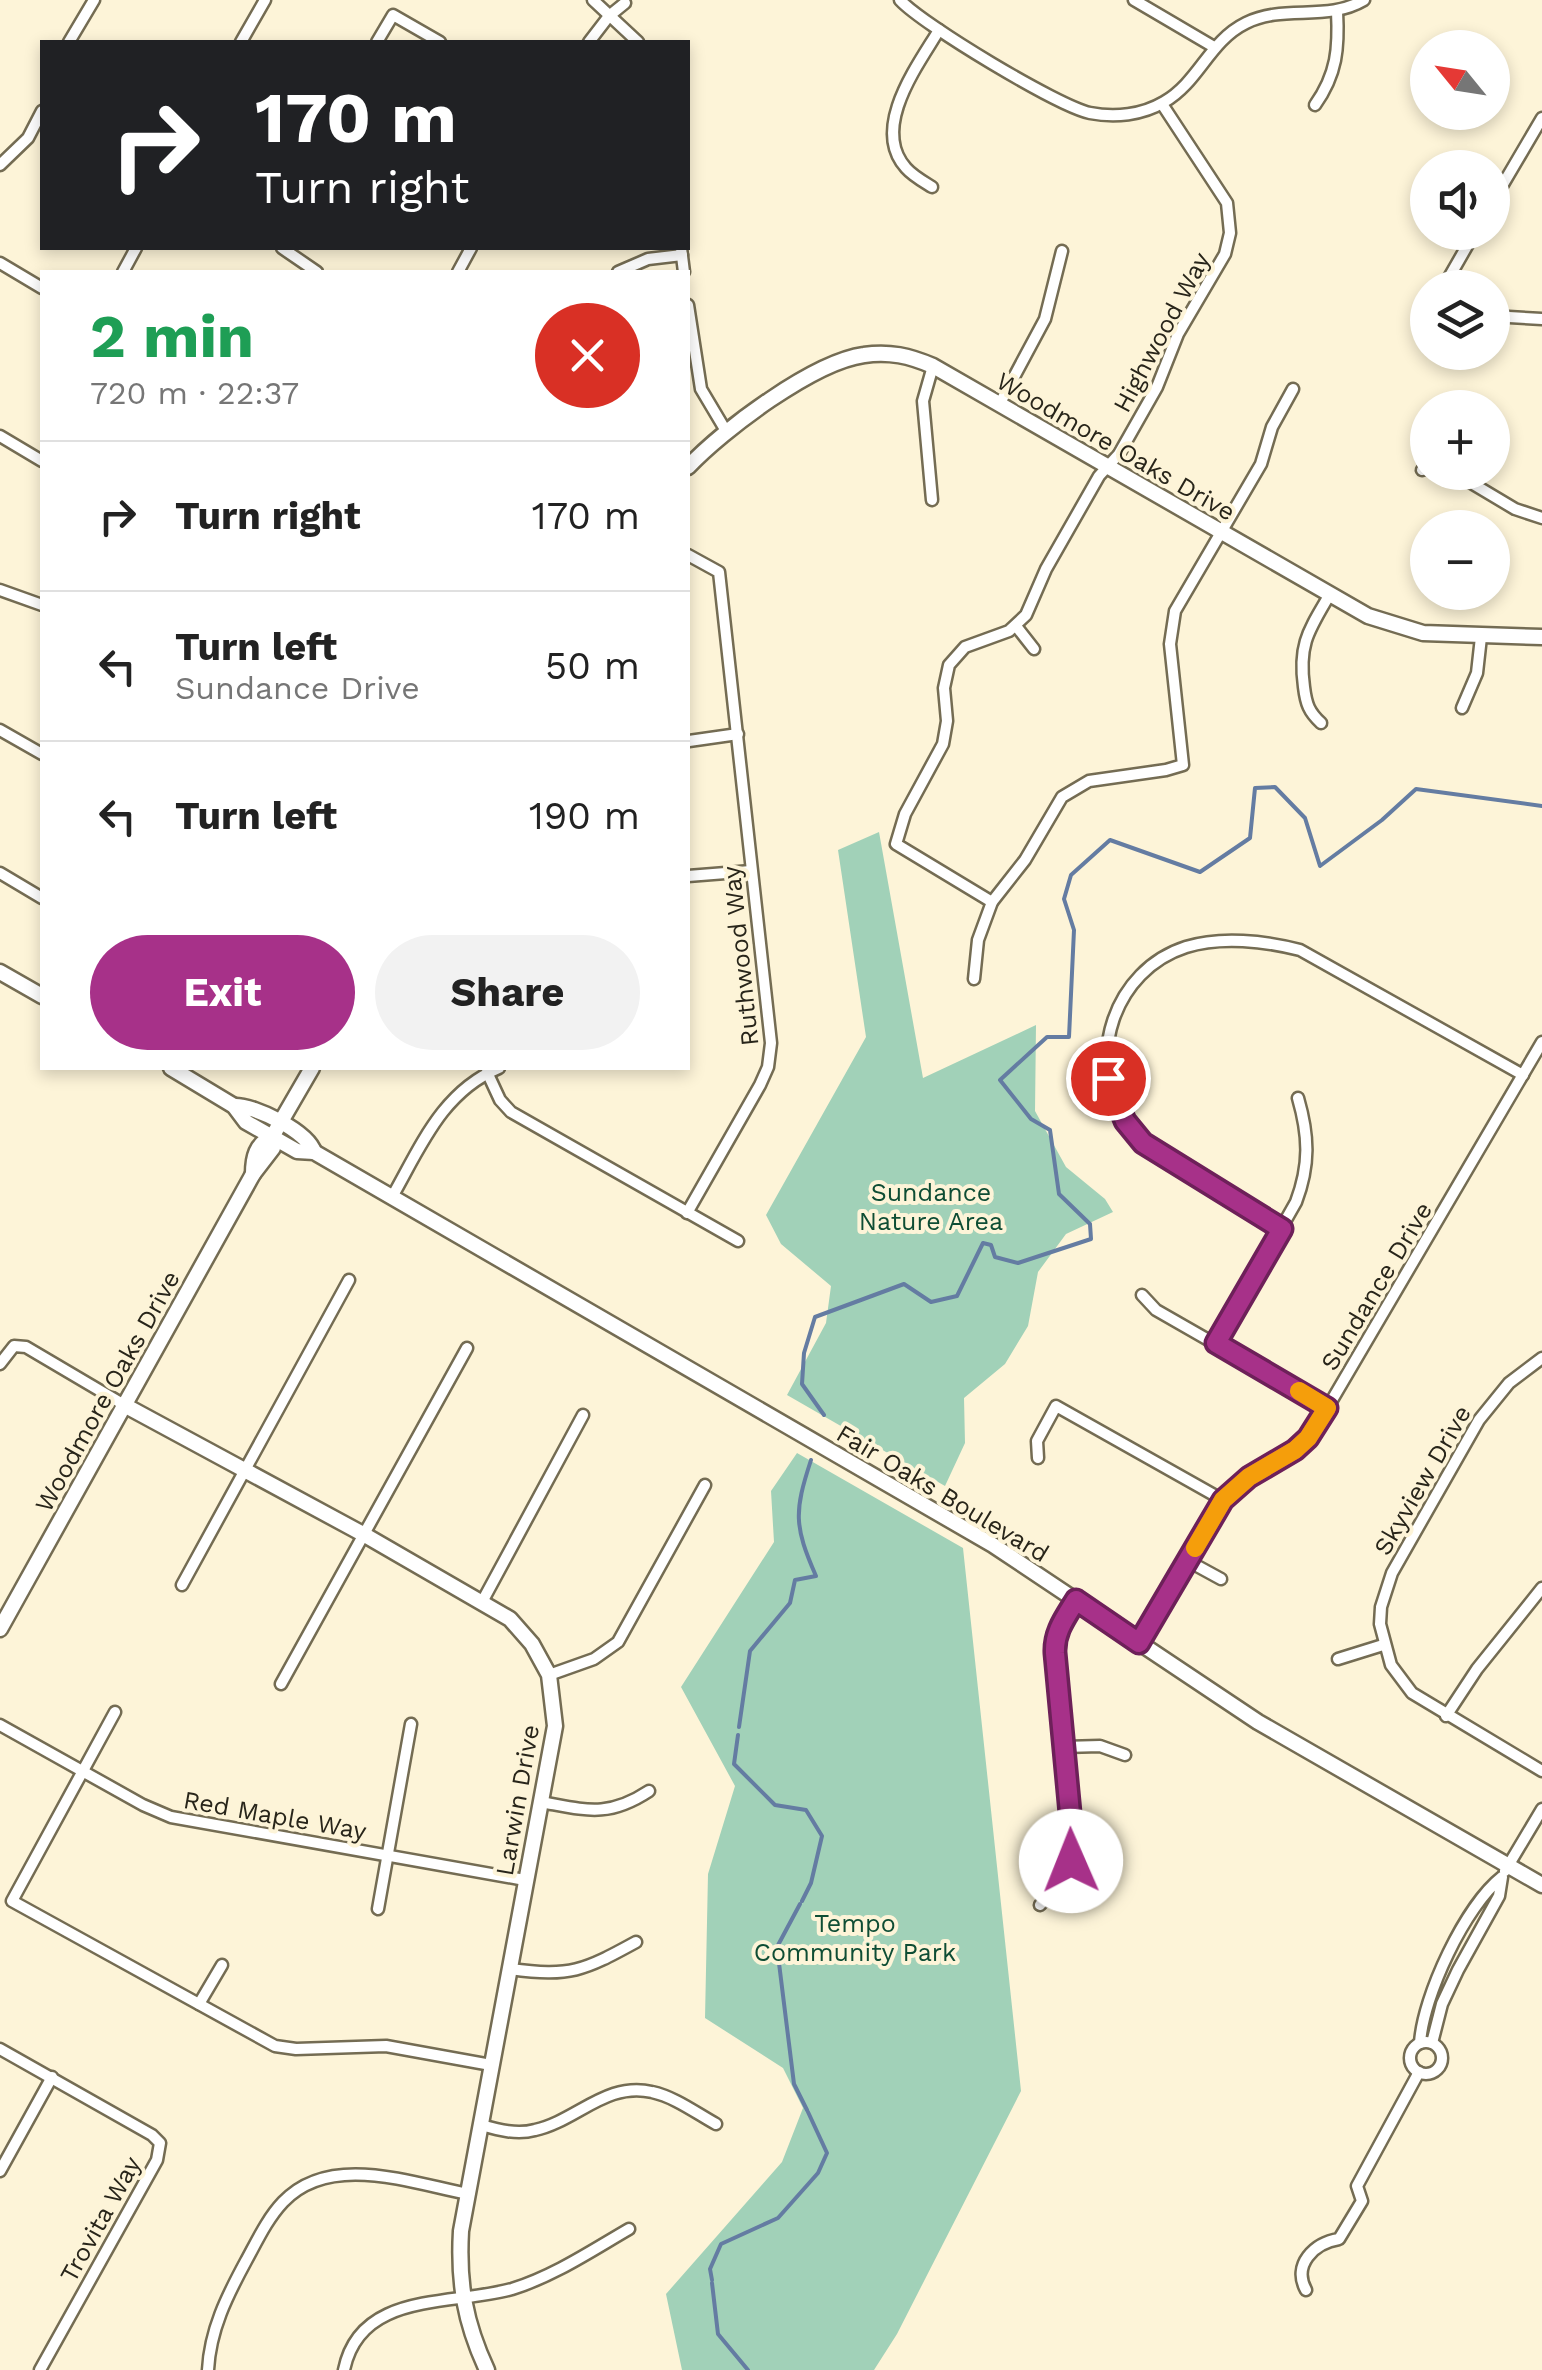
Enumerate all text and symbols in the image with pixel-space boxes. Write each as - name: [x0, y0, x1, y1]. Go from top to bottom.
- north arrow: [1410, 30, 1510, 130]
- map controls: [1410, 30, 1510, 610]
- text: 170 m: [255, 77, 457, 159]
- icon: right: [90, 80, 220, 210]
- button: sound: [1410, 150, 1510, 250]
- text: Turn right: [255, 161, 469, 214]
- street label: Highwood Way: [1107, 247, 1216, 417]
- button: layers: [1410, 270, 1510, 370]
- text: 2 min: [90, 301, 254, 372]
- button: close: [535, 303, 640, 408]
- street label: Woodmore Oaks Drive: [991, 366, 1240, 527]
- text: 720 m · 22:37: [90, 374, 299, 412]
- button: +: [1410, 390, 1510, 490]
- icon: right: [90, 489, 145, 544]
- text: Turn right: [175, 494, 361, 538]
- text: 170 m: [532, 494, 640, 538]
- button: −: [1410, 510, 1510, 610]
- text: Turn left: [175, 625, 337, 669]
- icon: left: [90, 639, 145, 694]
- text: 50 m: [545, 644, 640, 688]
- text: Sundance Drive: [175, 669, 420, 707]
- icon: left: [90, 789, 145, 844]
- text: Turn left: [175, 794, 337, 838]
- text: 190 m: [529, 794, 640, 838]
- street label: Ruthwood Way: [717, 864, 764, 1047]
- button: Exit: [90, 935, 355, 1050]
- button: Share: [375, 935, 640, 1050]
- pin: [1066, 1036, 1151, 1121]
- icon: arrive: [1081, 1051, 1136, 1106]
- park label: Sundance Nature Area: [859, 1178, 1003, 1236]
- street label: Sundance Drive: [1315, 1197, 1438, 1376]
- street label: Woodmore Oaks Drive: [29, 1266, 186, 1517]
- street label: Skyview Drive: [1368, 1400, 1477, 1560]
- street label: Fair Oaks Boulevard: [831, 1419, 1054, 1568]
- street label: Larwin Drive: [490, 1722, 545, 1878]
- street label: Red Maple Way: [181, 1785, 369, 1846]
- position arrow: [1019, 1809, 1123, 1913]
- park label: Tempo Community Park: [754, 1909, 956, 1967]
- street label: Trovita Way: [54, 2151, 147, 2287]

